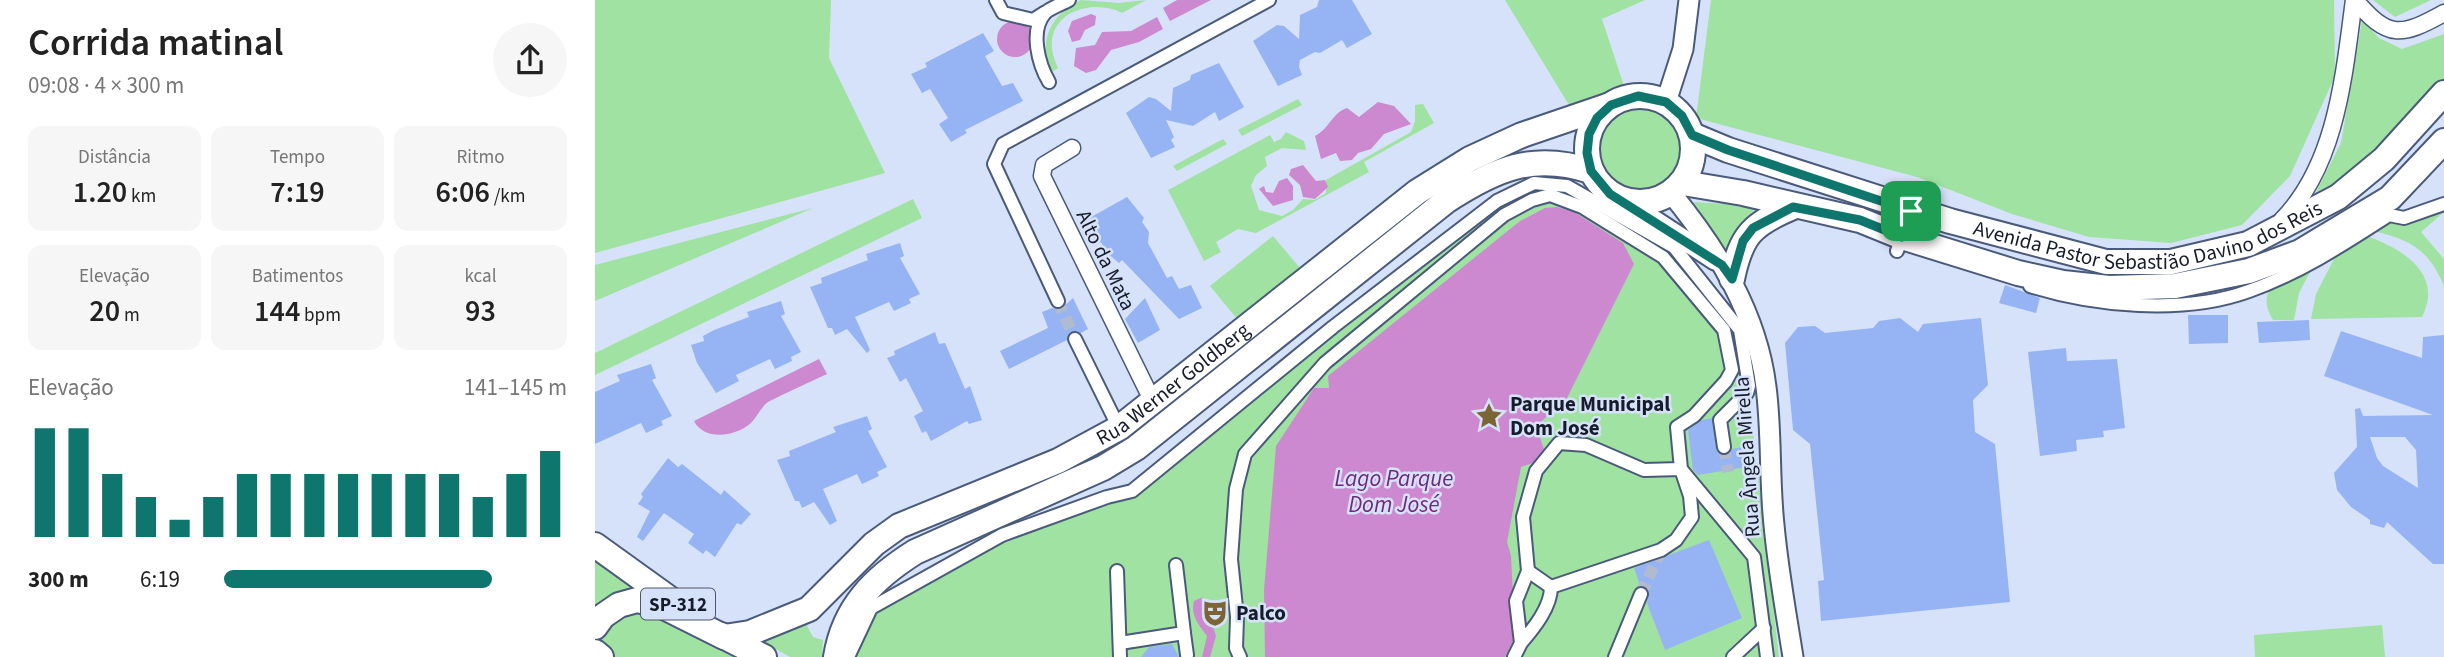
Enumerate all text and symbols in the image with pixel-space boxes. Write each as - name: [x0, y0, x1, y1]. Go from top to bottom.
- text: Corrida matinal: [28, 16, 284, 70]
- button: share: [493, 23, 567, 97]
- text: 09:08 · 4 × 300 m: [28, 69, 184, 102]
- text: Distância: [78, 144, 151, 171]
- text: Tempo: [270, 144, 325, 171]
- text: Ritmo: [457, 144, 504, 171]
- text: 1.20: [73, 171, 127, 214]
- text: 7:19: [270, 171, 325, 214]
- text: 6:06: [435, 171, 490, 214]
- pin: [1881, 181, 1941, 241]
- text: km: [127, 183, 156, 210]
- text: /km: [490, 183, 526, 210]
- icon: arrive: [1892, 192, 1930, 230]
- street label: Avenida Pastor Sebastião Davino dos Reis: [1970, 193, 2328, 277]
- street label: Alto da Mata: [1069, 205, 1143, 315]
- text: Elevação: [79, 263, 150, 290]
- text: Batimentos: [252, 263, 343, 290]
- text: kcal: [465, 263, 496, 290]
- text: 20: [89, 290, 120, 333]
- text: 144: [254, 290, 300, 333]
- text: 93: [465, 290, 496, 333]
- text: m: [120, 302, 140, 329]
- text: bpm: [300, 302, 341, 329]
- street label: Rua Werner Goldberg: [1091, 315, 1256, 453]
- text: Elevação: [28, 371, 114, 404]
- text: 141–145 m: [464, 371, 567, 404]
- street label: Rua Ângela Mirella: [1726, 376, 1768, 538]
- place label: Parque Municipal Dom José: [1510, 389, 1670, 443]
- place icon: Parque Municipal Dom José: [1474, 401, 1504, 431]
- water label: Lago Parque Dom José: [1335, 462, 1453, 521]
- text: 300 m: [28, 563, 89, 596]
- text: 6:19: [140, 563, 180, 596]
- road number: SP-312: [641, 589, 715, 620]
- theatre icon: Palco: [1200, 598, 1230, 628]
- place label: Palco: [1236, 598, 1286, 628]

